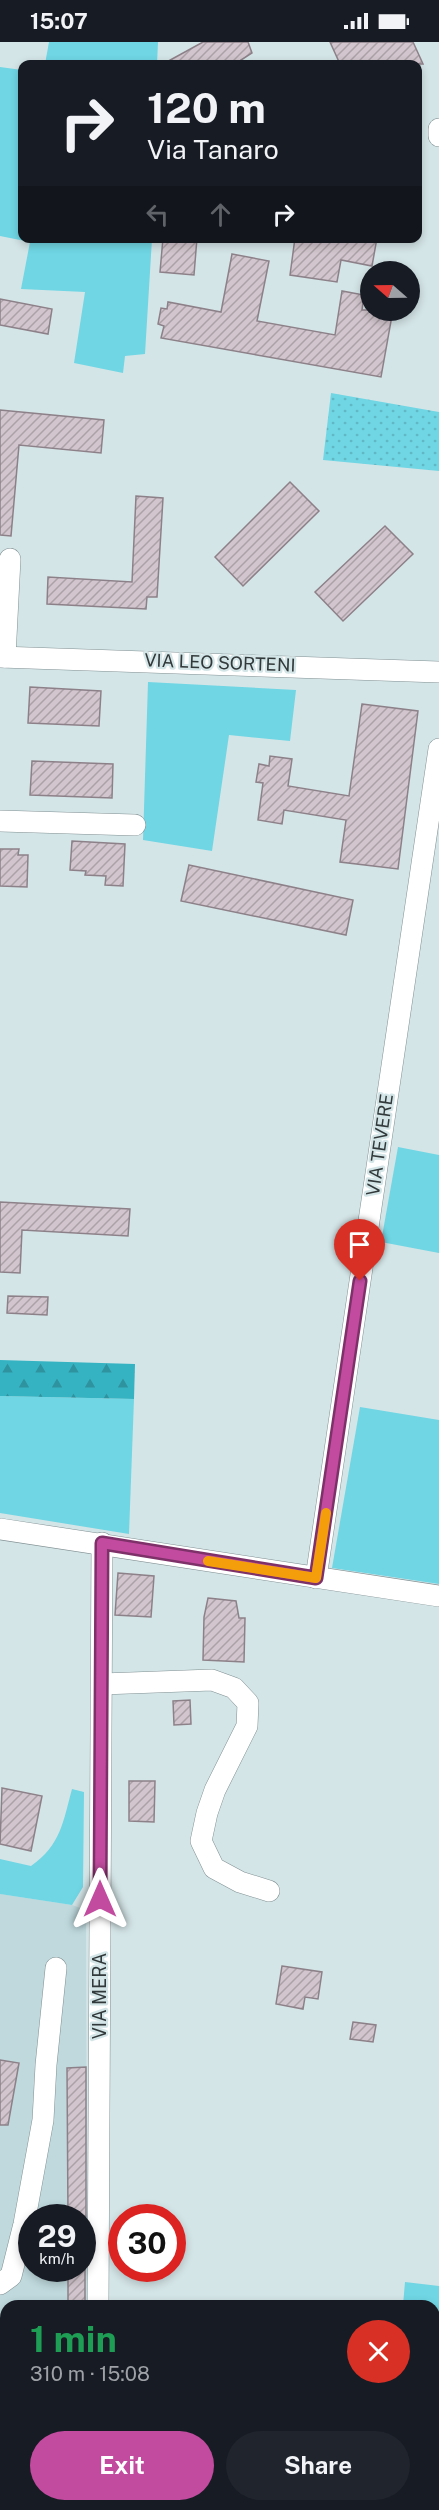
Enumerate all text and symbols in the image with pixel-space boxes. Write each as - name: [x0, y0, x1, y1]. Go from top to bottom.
- text: 15:07: [30, 8, 88, 34]
- text: 120 m: [147, 83, 266, 132]
- icon: right: [48, 84, 126, 162]
- text: Via Tanaro: [147, 133, 279, 165]
- icon: left: [141, 198, 174, 231]
- icon: ahead: [204, 198, 237, 231]
- icon: right: [267, 198, 300, 231]
- north arrow: [360, 261, 420, 321]
- map controls: [360, 261, 420, 321]
- street label: VIA LEO SORTENI: [144, 649, 296, 676]
- street label: VIA TEVERE: [362, 1092, 397, 1197]
- pin: [334, 1219, 385, 1281]
- icon: arrive: [343, 1228, 376, 1261]
- position arrow: [68, 1867, 132, 1931]
- street label: VIA MERA: [89, 1952, 110, 2039]
- speed limit sign: 30: [108, 2204, 186, 2282]
- text: 29: [38, 2218, 76, 2254]
- text: km/h: [39, 2250, 75, 2267]
- text: 1 min: [30, 2318, 117, 2360]
- button: close: [347, 2320, 410, 2383]
- text: 310 m · 15:08: [30, 2362, 150, 2386]
- button: Exit: [30, 2431, 214, 2500]
- button: Share: [226, 2431, 410, 2500]

